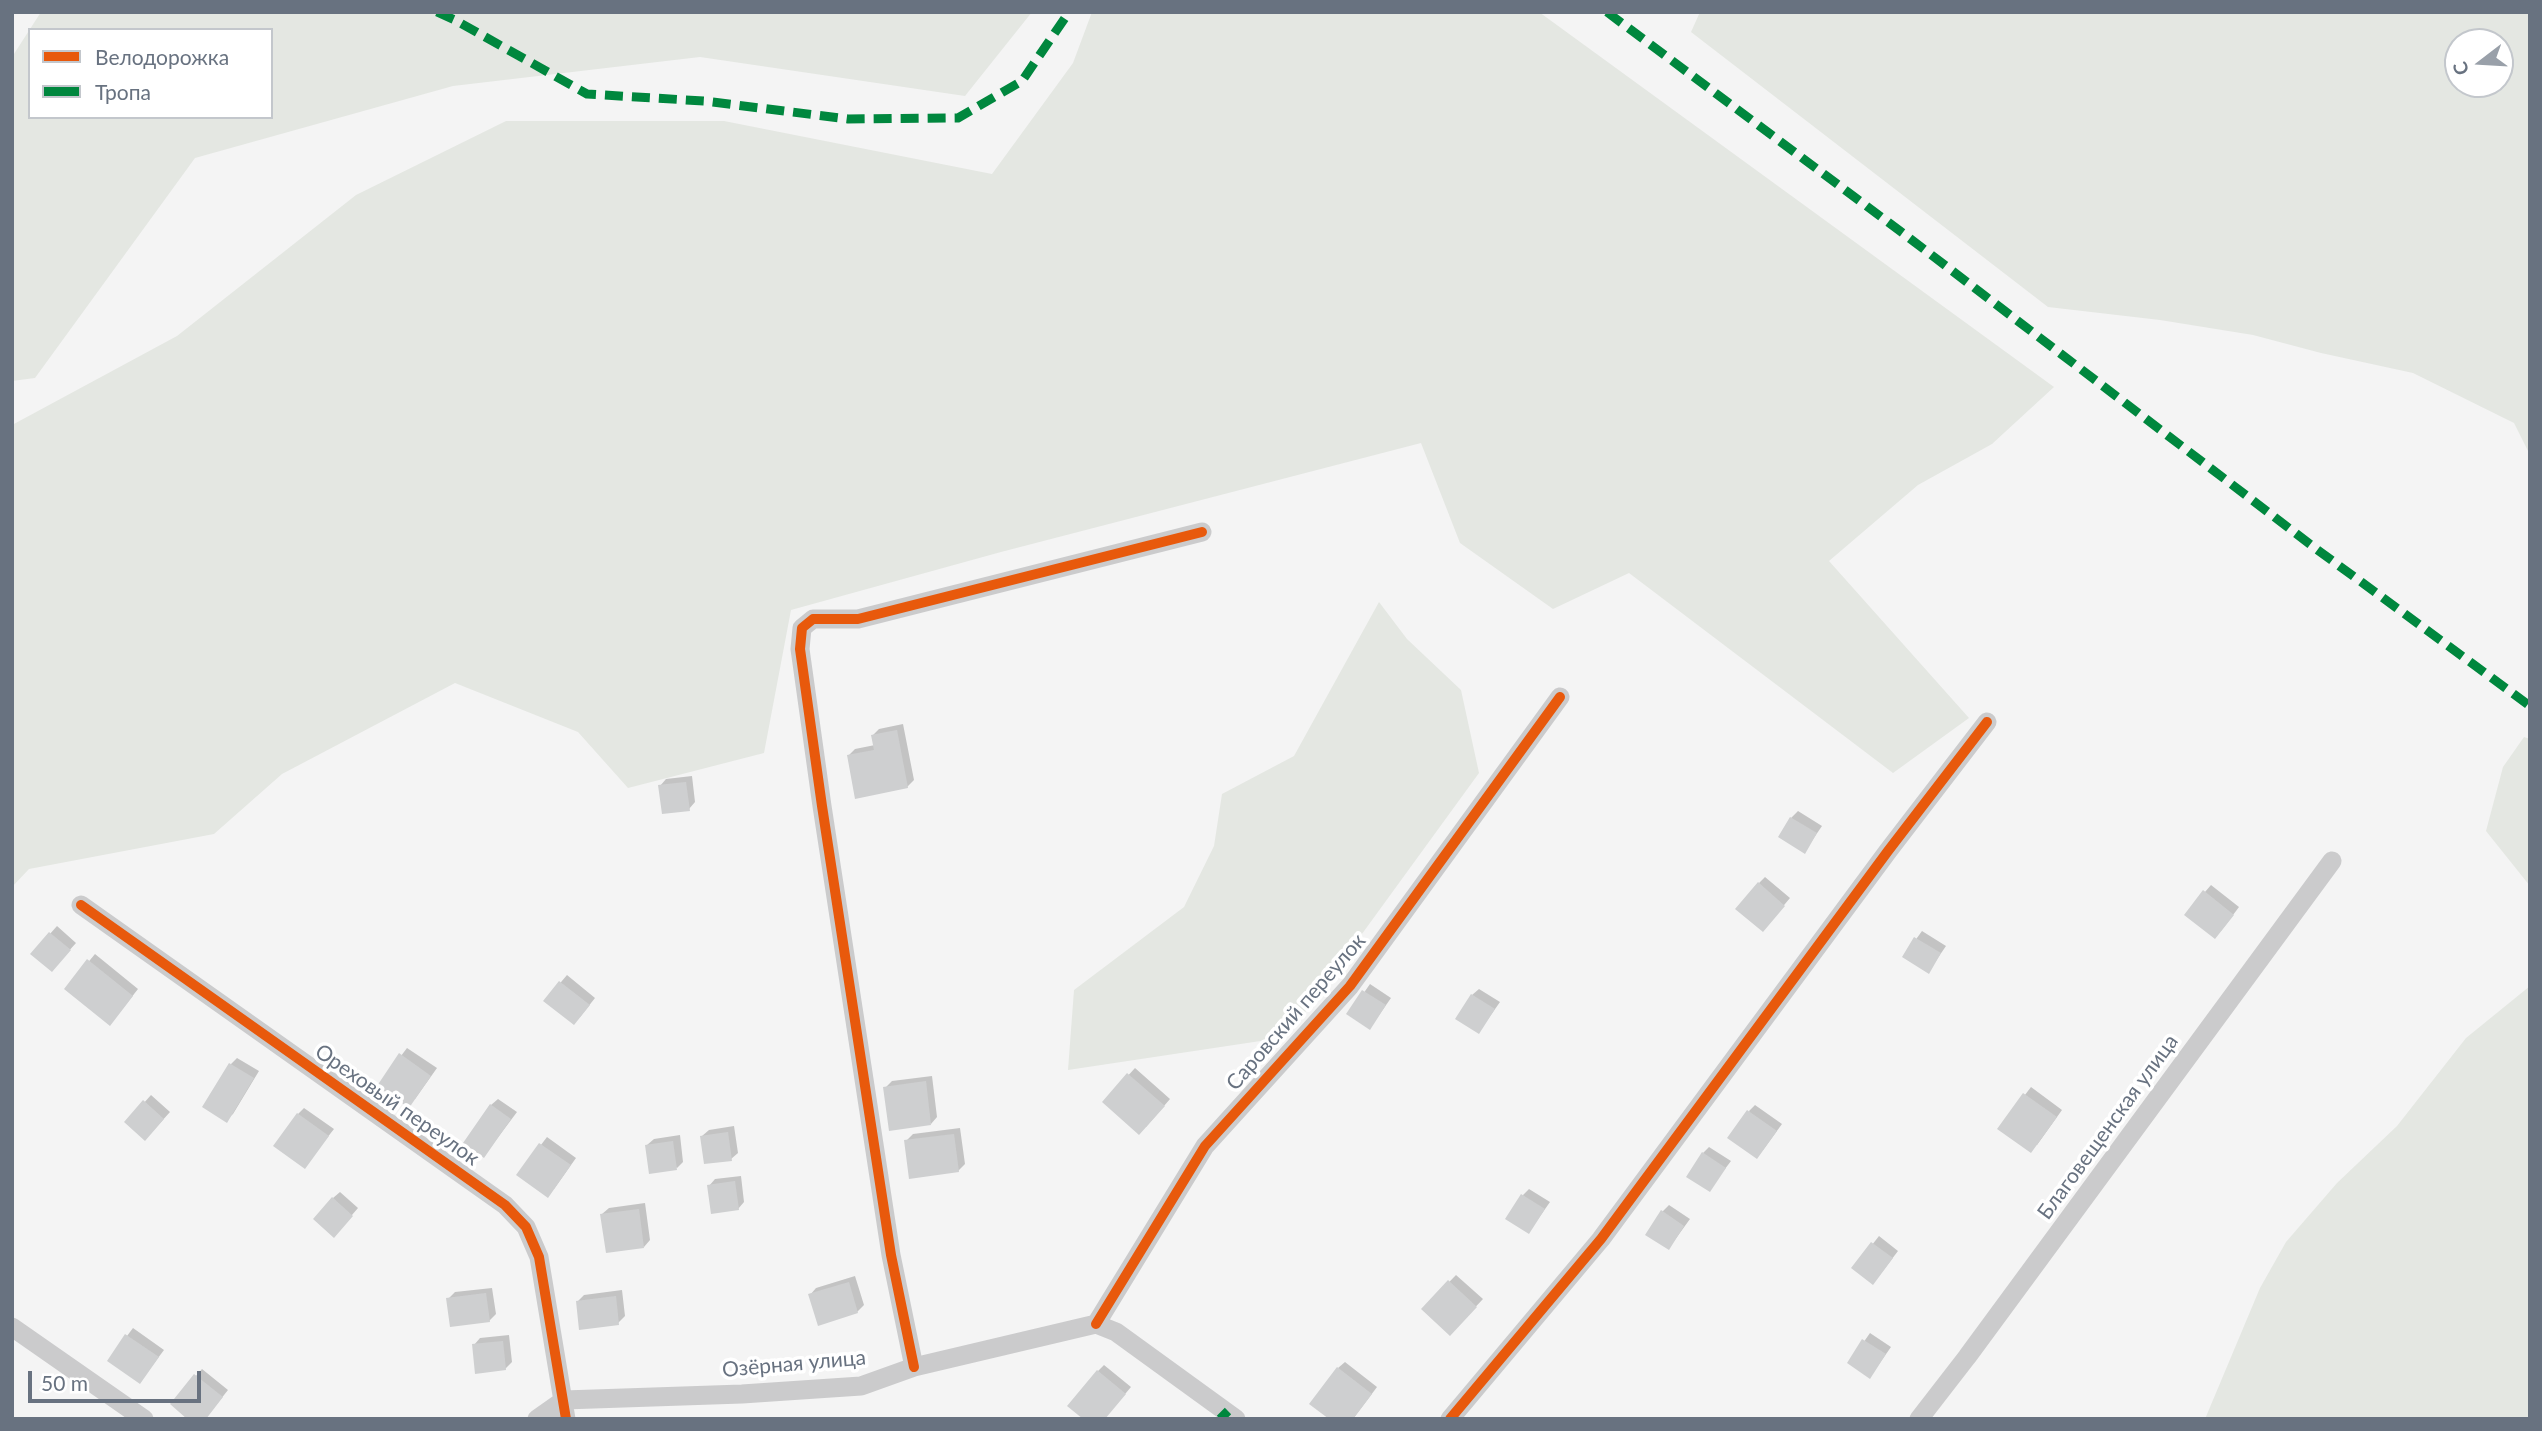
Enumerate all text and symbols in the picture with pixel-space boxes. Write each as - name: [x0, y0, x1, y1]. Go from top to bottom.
- legend: [28, 28, 273, 119]
- north arrow: [2444, 28, 2514, 98]
- text: Велодорожка: [95, 44, 229, 69]
- text: С: [2448, 59, 2473, 78]
- text: Тропа: [95, 79, 151, 104]
- street label: Саровский переулок: [1221, 928, 1371, 1096]
- street label: Благовещенская улица: [2032, 1030, 2184, 1224]
- street label: Ореховый переулок: [310, 1039, 484, 1171]
- street label: Озёрная улица: [721, 1345, 867, 1383]
- scale bar: [32, 1358, 205, 1402]
- text: 50 m: [41, 1370, 88, 1395]

